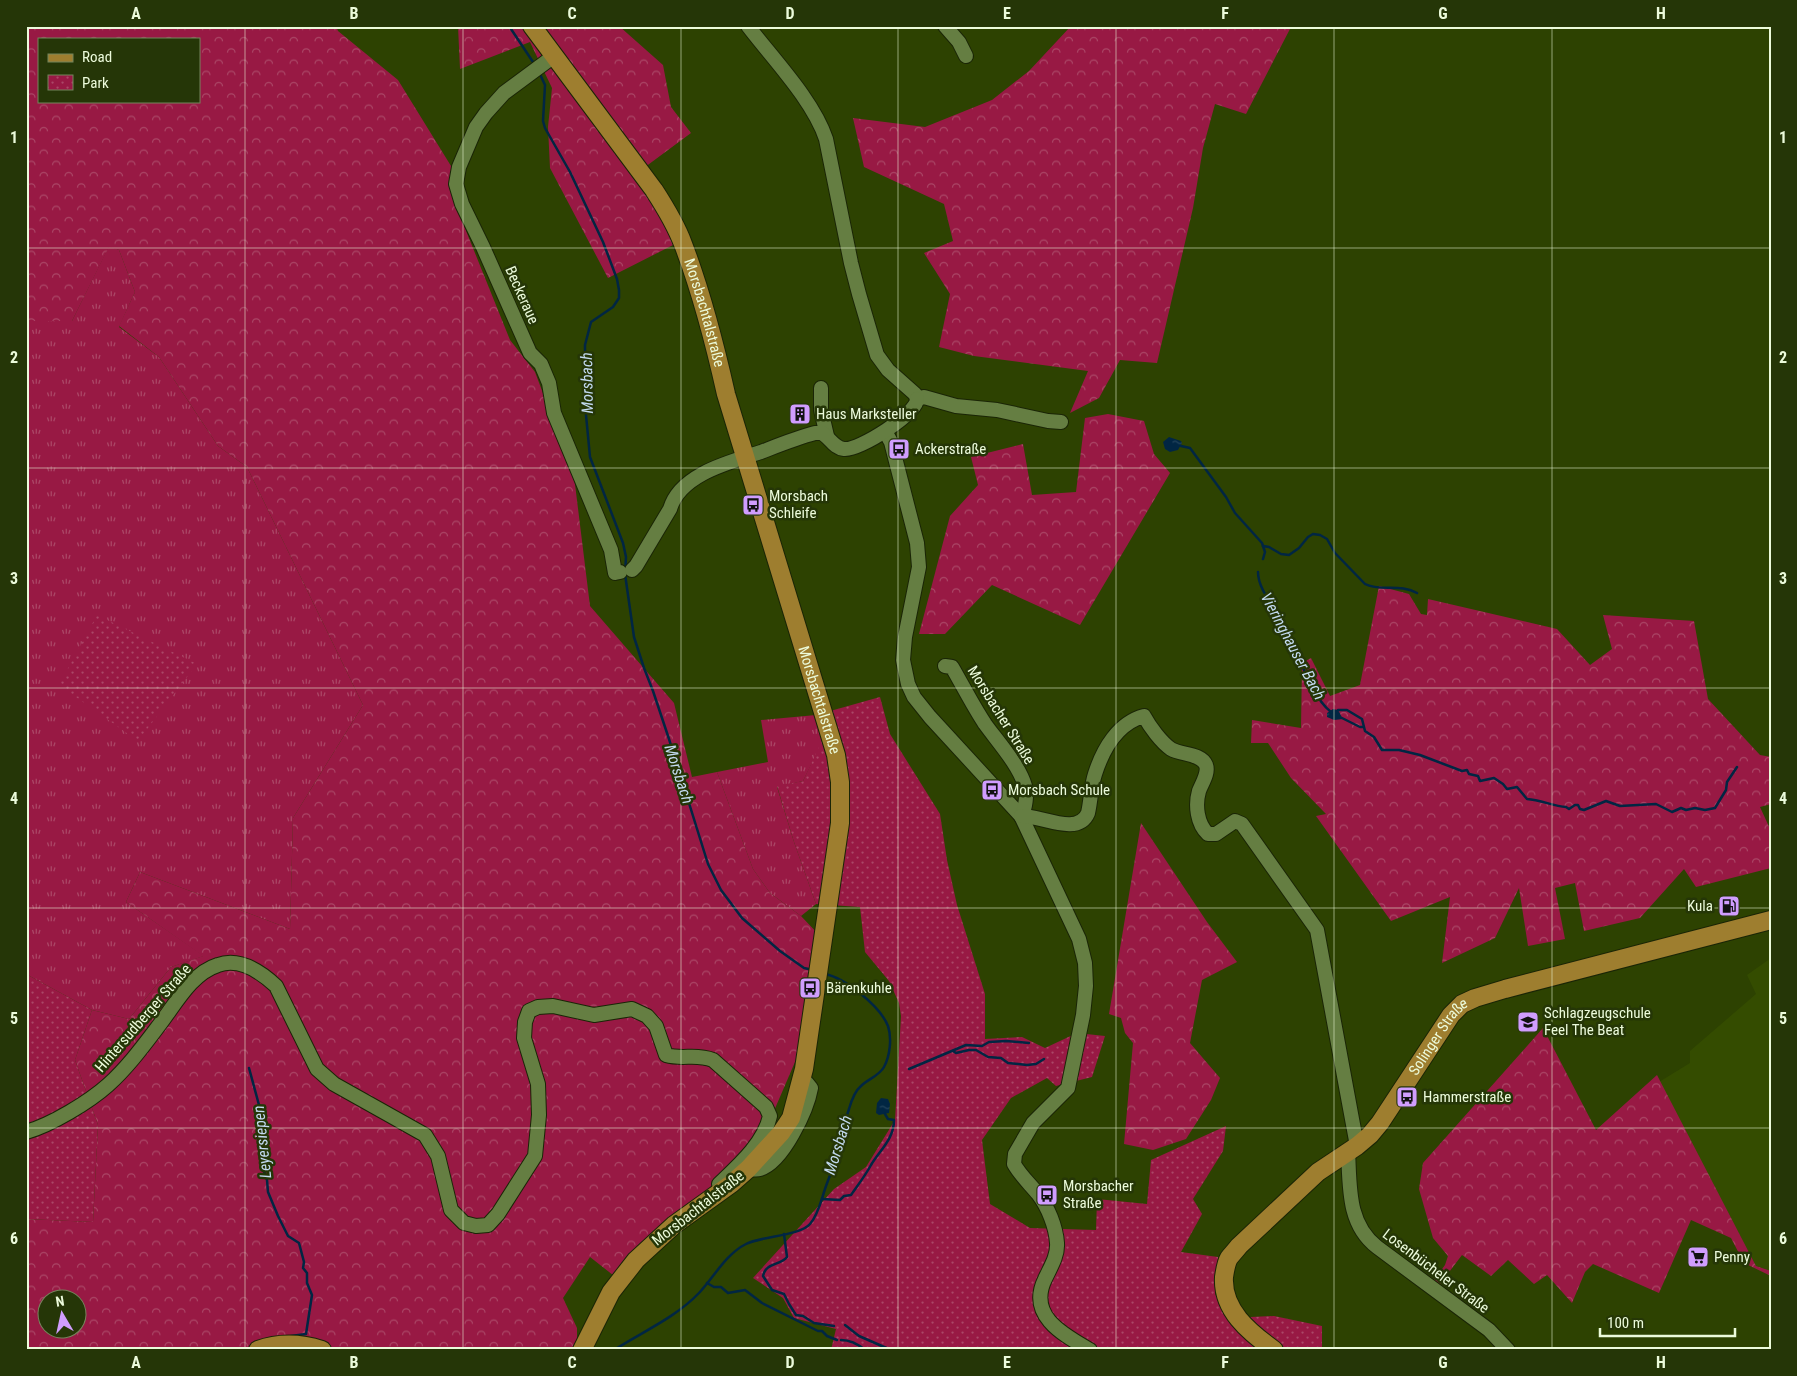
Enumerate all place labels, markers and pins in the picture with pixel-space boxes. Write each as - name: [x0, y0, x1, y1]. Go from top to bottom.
- building icon: Haus Marksteller: [788, 402, 812, 426]
- place label: Haus Marksteller: [816, 405, 917, 423]
- bus stop icon: Ackerstraße: [887, 437, 911, 461]
- place label: Ackerstraße: [915, 440, 986, 458]
- place label: Morsbach Schleife: [769, 487, 828, 522]
- bus stop icon: Morsbach Schleife: [741, 493, 765, 517]
- bus stop icon: Morsbach Schule: [980, 778, 1004, 802]
- place label: Morsbach Schule: [1008, 781, 1110, 799]
- fuel station icon: Kula: [1717, 894, 1741, 918]
- place label: Kula: [1687, 897, 1713, 915]
- bus stop icon: Bärenkuhle: [798, 976, 822, 1000]
- place label: Bärenkuhle: [826, 979, 892, 997]
- place label: Schlagzeugschule Feel The Beat: [1544, 1004, 1651, 1039]
- school or university icon: Schlagzeugschule Feel The Beat: [1516, 1010, 1540, 1034]
- bus stop icon: Hammerstraße: [1395, 1085, 1419, 1109]
- place label: Hammerstraße: [1423, 1088, 1511, 1106]
- place label: Morsbacher Straße: [1063, 1177, 1134, 1212]
- bus stop icon: Morsbacher Straße: [1035, 1183, 1059, 1207]
- supermarket icon: Penny: [1686, 1245, 1710, 1269]
- place label: Penny: [1714, 1248, 1750, 1266]

